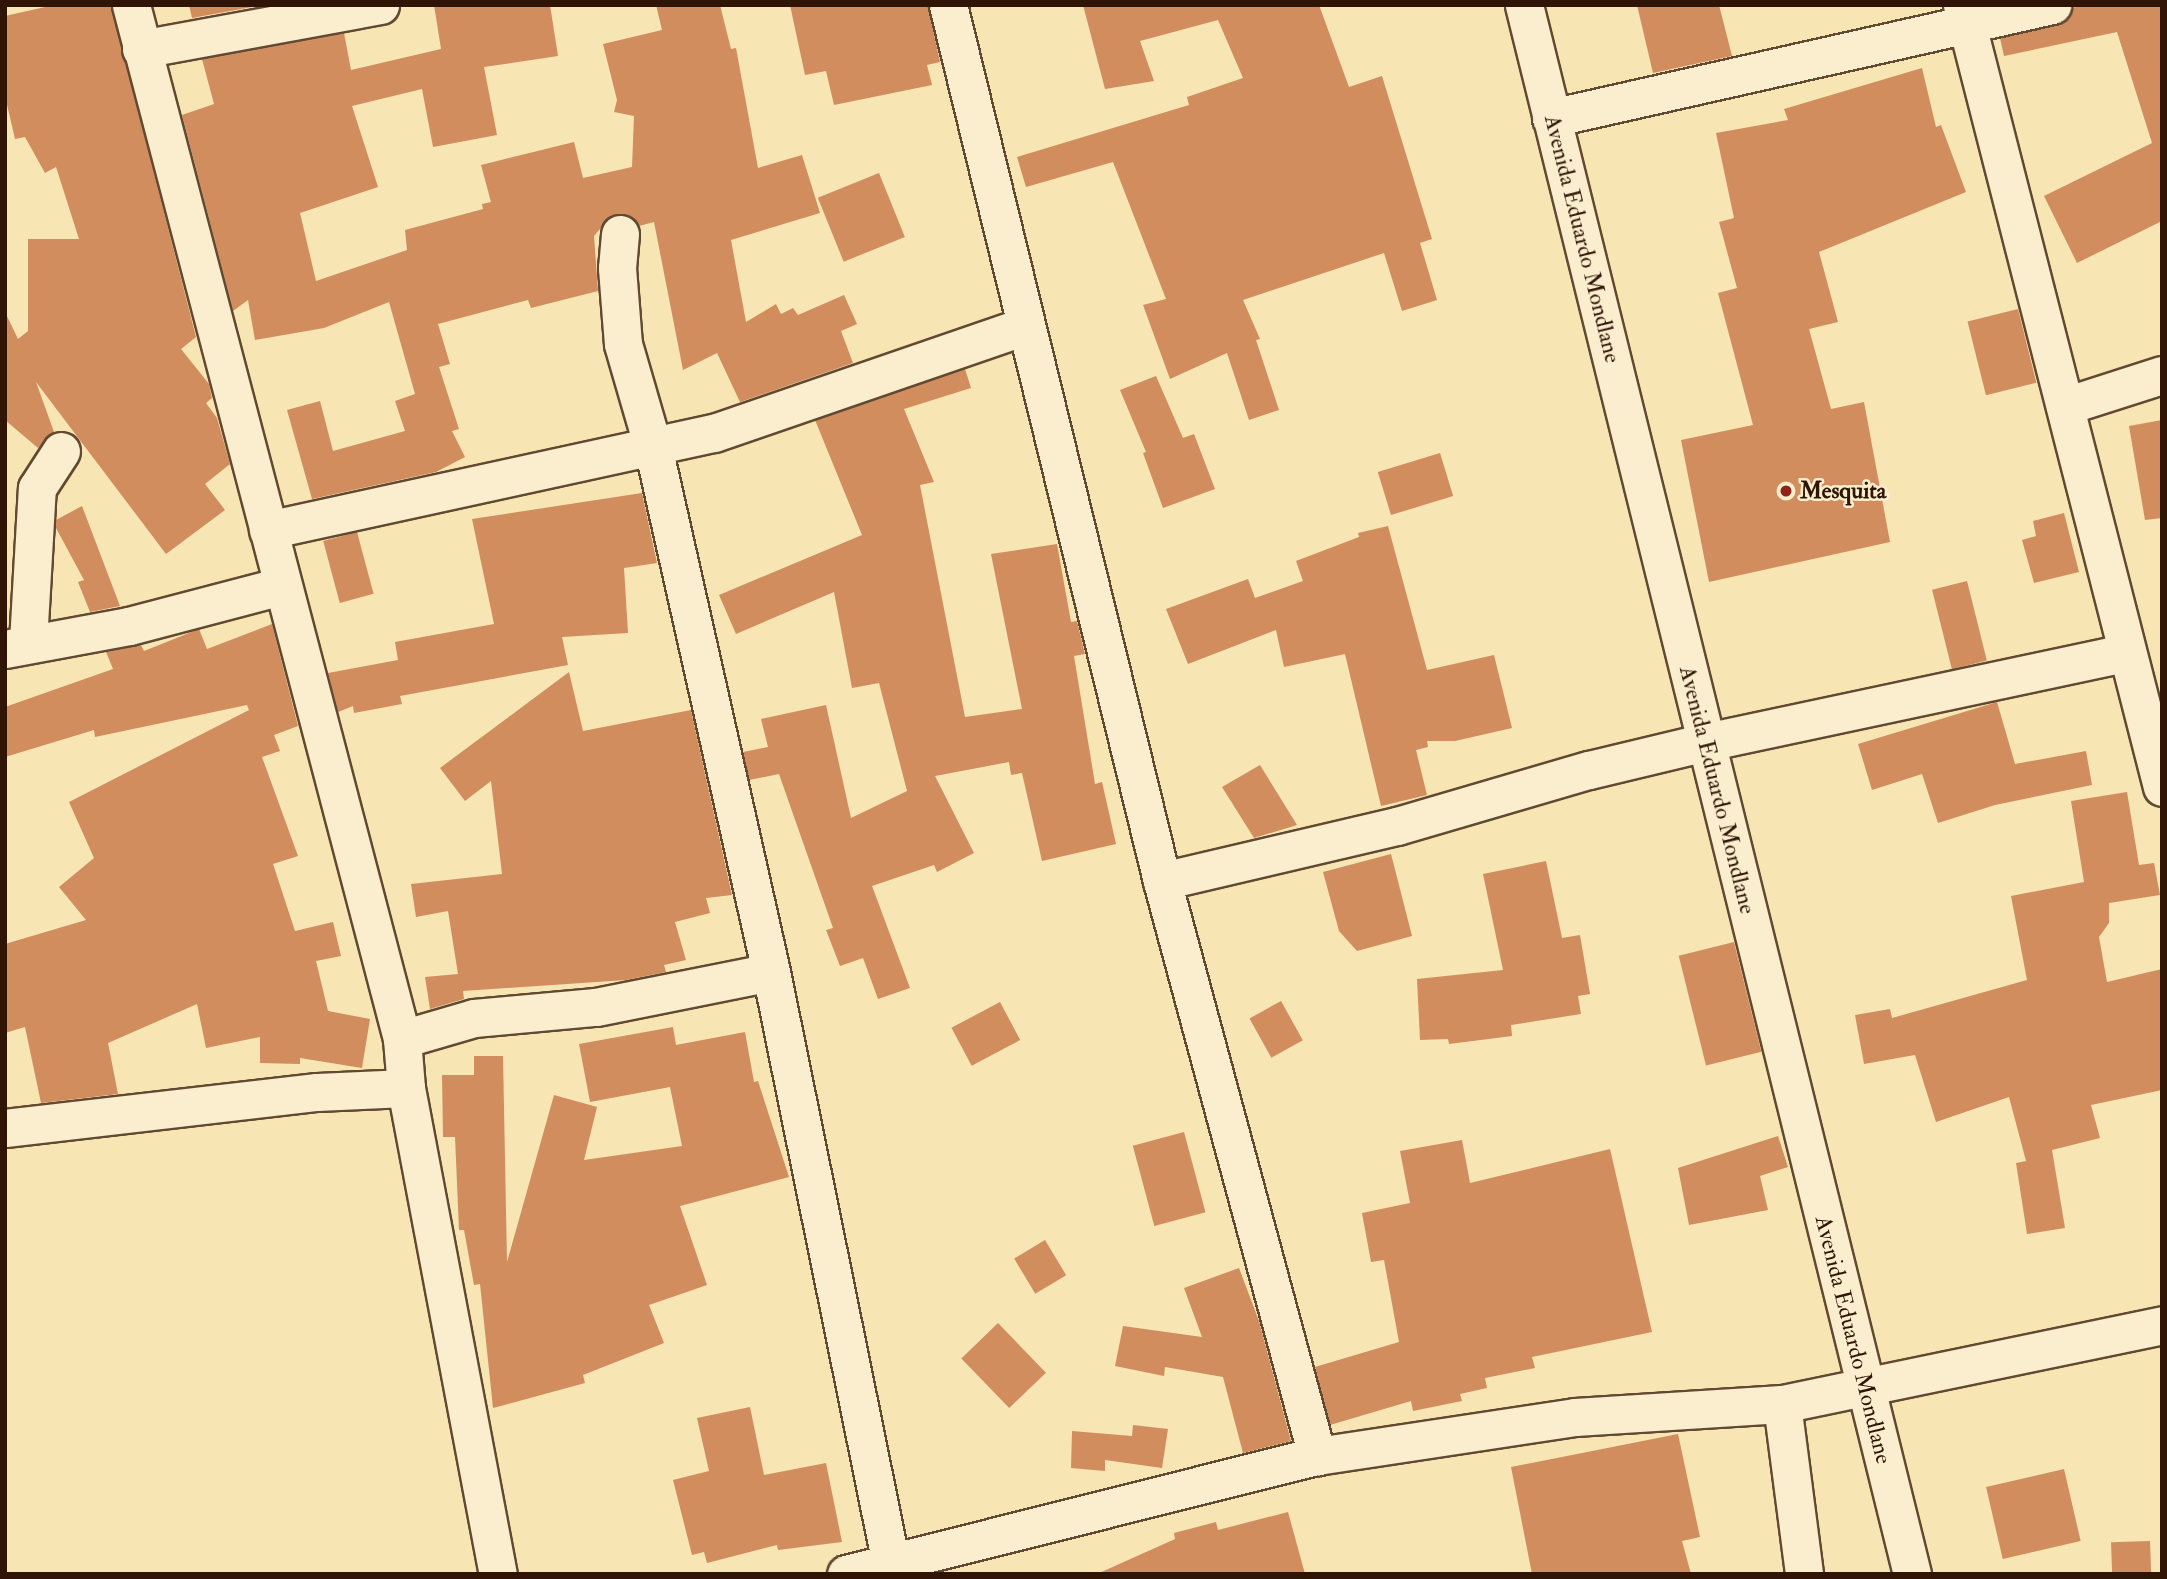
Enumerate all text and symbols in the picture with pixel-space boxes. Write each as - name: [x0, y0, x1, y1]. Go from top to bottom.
- street label: Avenida Eduardo Mondlane: [1538, 112, 1626, 366]
- place label: Mesquita: [1800, 477, 1886, 505]
- marker: Mesquita: [1778, 483, 1794, 499]
- street label: Avenida Eduardo Mondlane: [1673, 663, 1761, 917]
- street label: Avenida Eduardo Mondlane: [1809, 1213, 1897, 1467]

